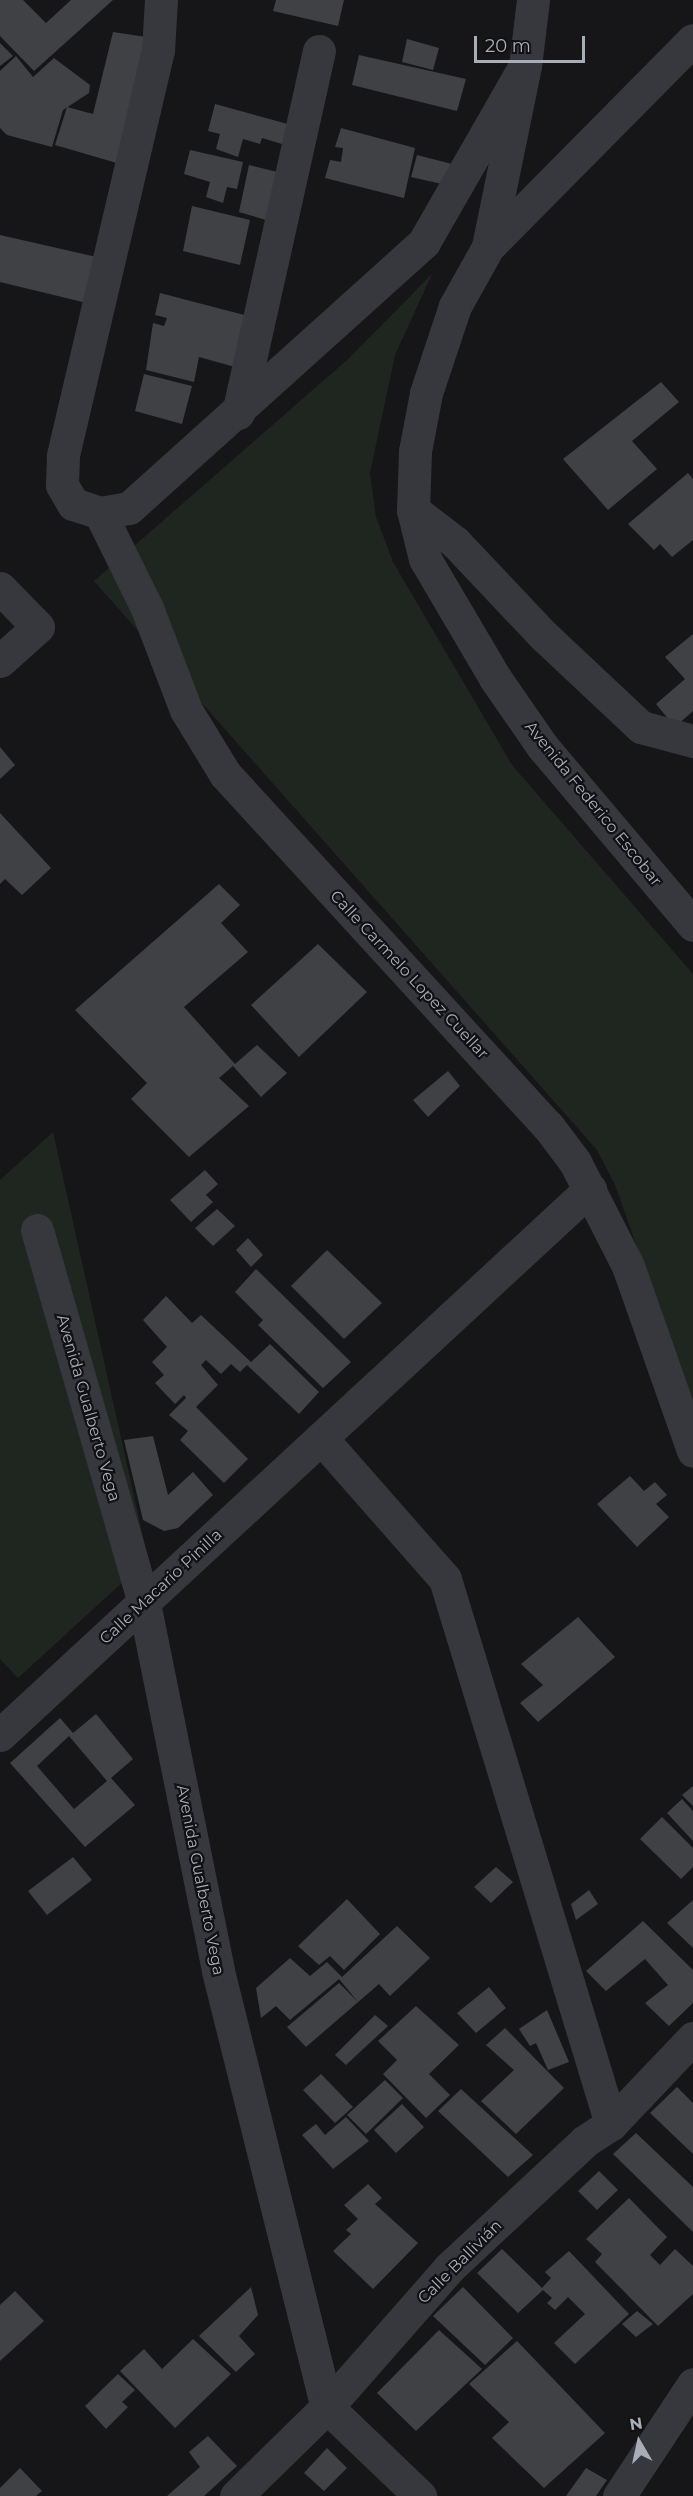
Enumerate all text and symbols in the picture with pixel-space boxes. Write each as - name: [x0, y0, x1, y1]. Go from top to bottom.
- scale bar: [477, 24, 588, 62]
- text: 20 m: [485, 35, 531, 57]
- street label: Avenida Federico Escobar: [521, 718, 665, 890]
- street label: Calle Carmelo Lopez Cuellar: [326, 887, 492, 1063]
- street label: Avenida Gualberto Vega: [52, 1312, 124, 1504]
- street label: Calle Macario Pinilla: [96, 1525, 226, 1649]
- street label: Avenida Gualberto Vega: [172, 1783, 228, 1977]
- street label: Calle Ballivián: [414, 2216, 506, 2308]
- north arrow: [609, 2412, 669, 2472]
- text: N: [628, 2413, 644, 2434]

